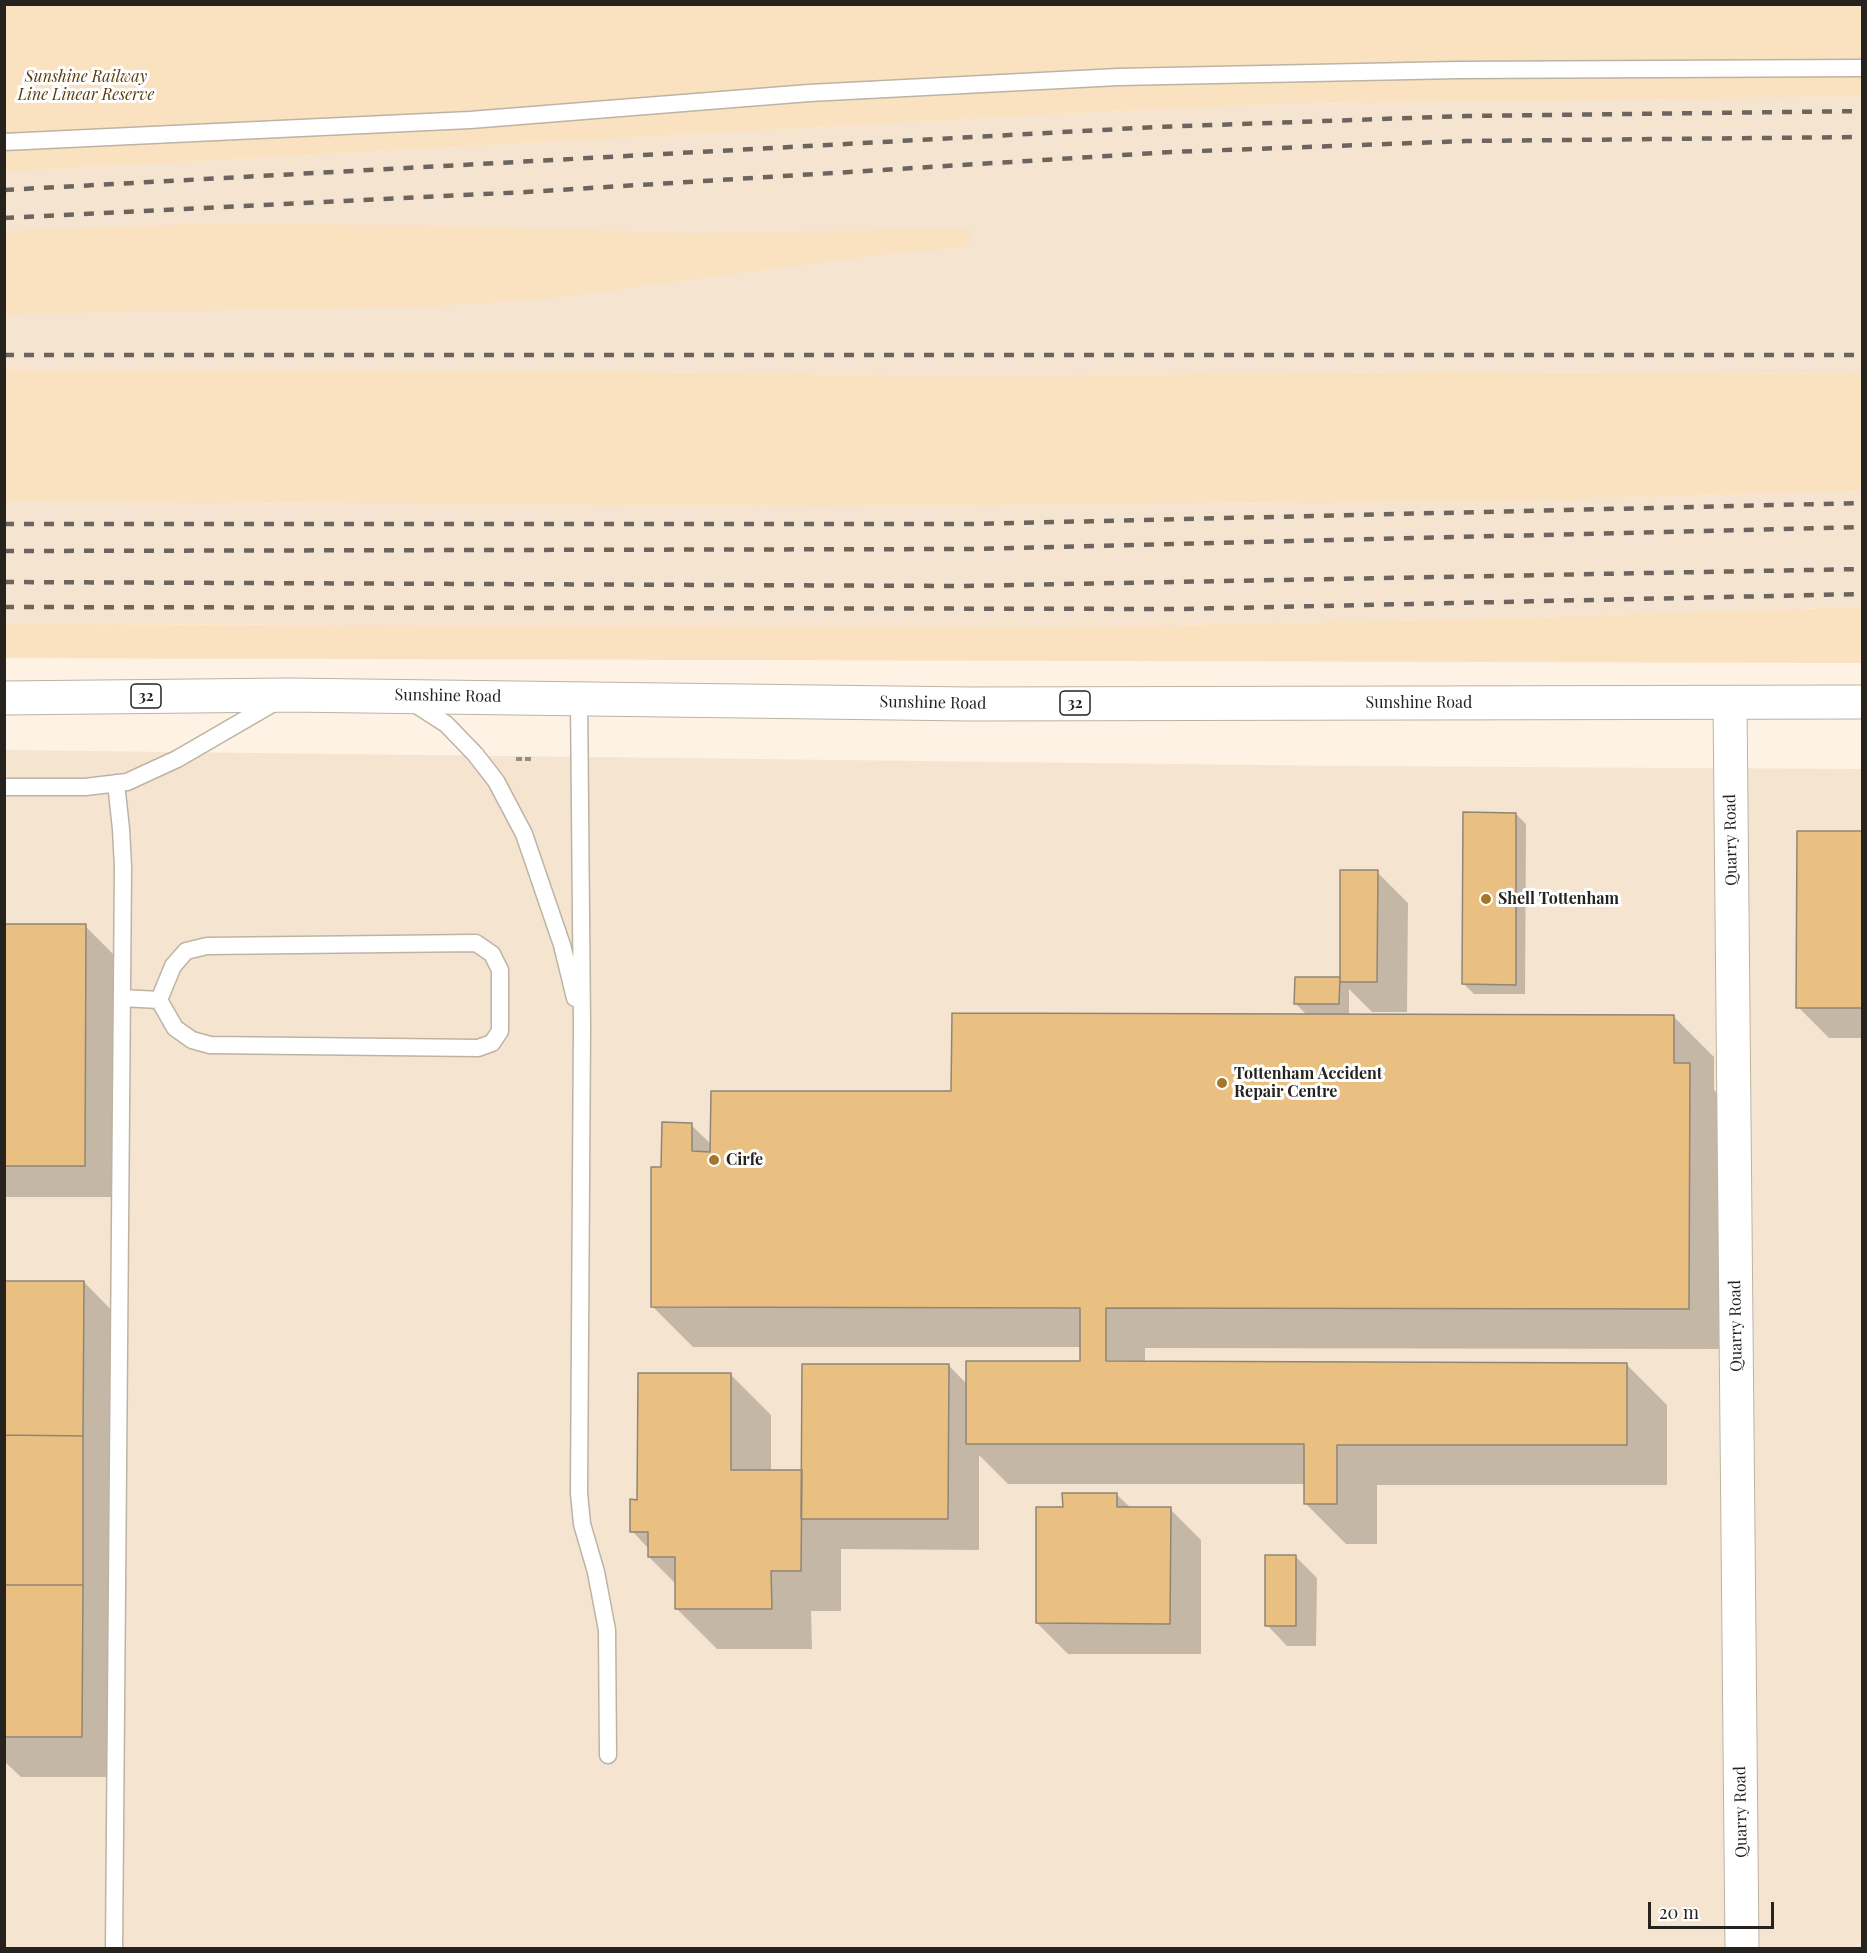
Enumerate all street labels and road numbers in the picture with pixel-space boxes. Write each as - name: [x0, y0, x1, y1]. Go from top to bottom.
- road number: 32: [131, 684, 161, 708]
- street label: Sunshine Road: [394, 685, 502, 707]
- road number: 32: [1060, 691, 1090, 715]
- street label: Sunshine Road: [879, 692, 987, 714]
- street label: Sunshine Road: [1366, 693, 1472, 713]
- street label: Quarry Road: [1721, 794, 1741, 886]
- street label: Quarry Road: [1726, 1280, 1746, 1372]
- street label: Quarry Road: [1731, 1766, 1751, 1858]

